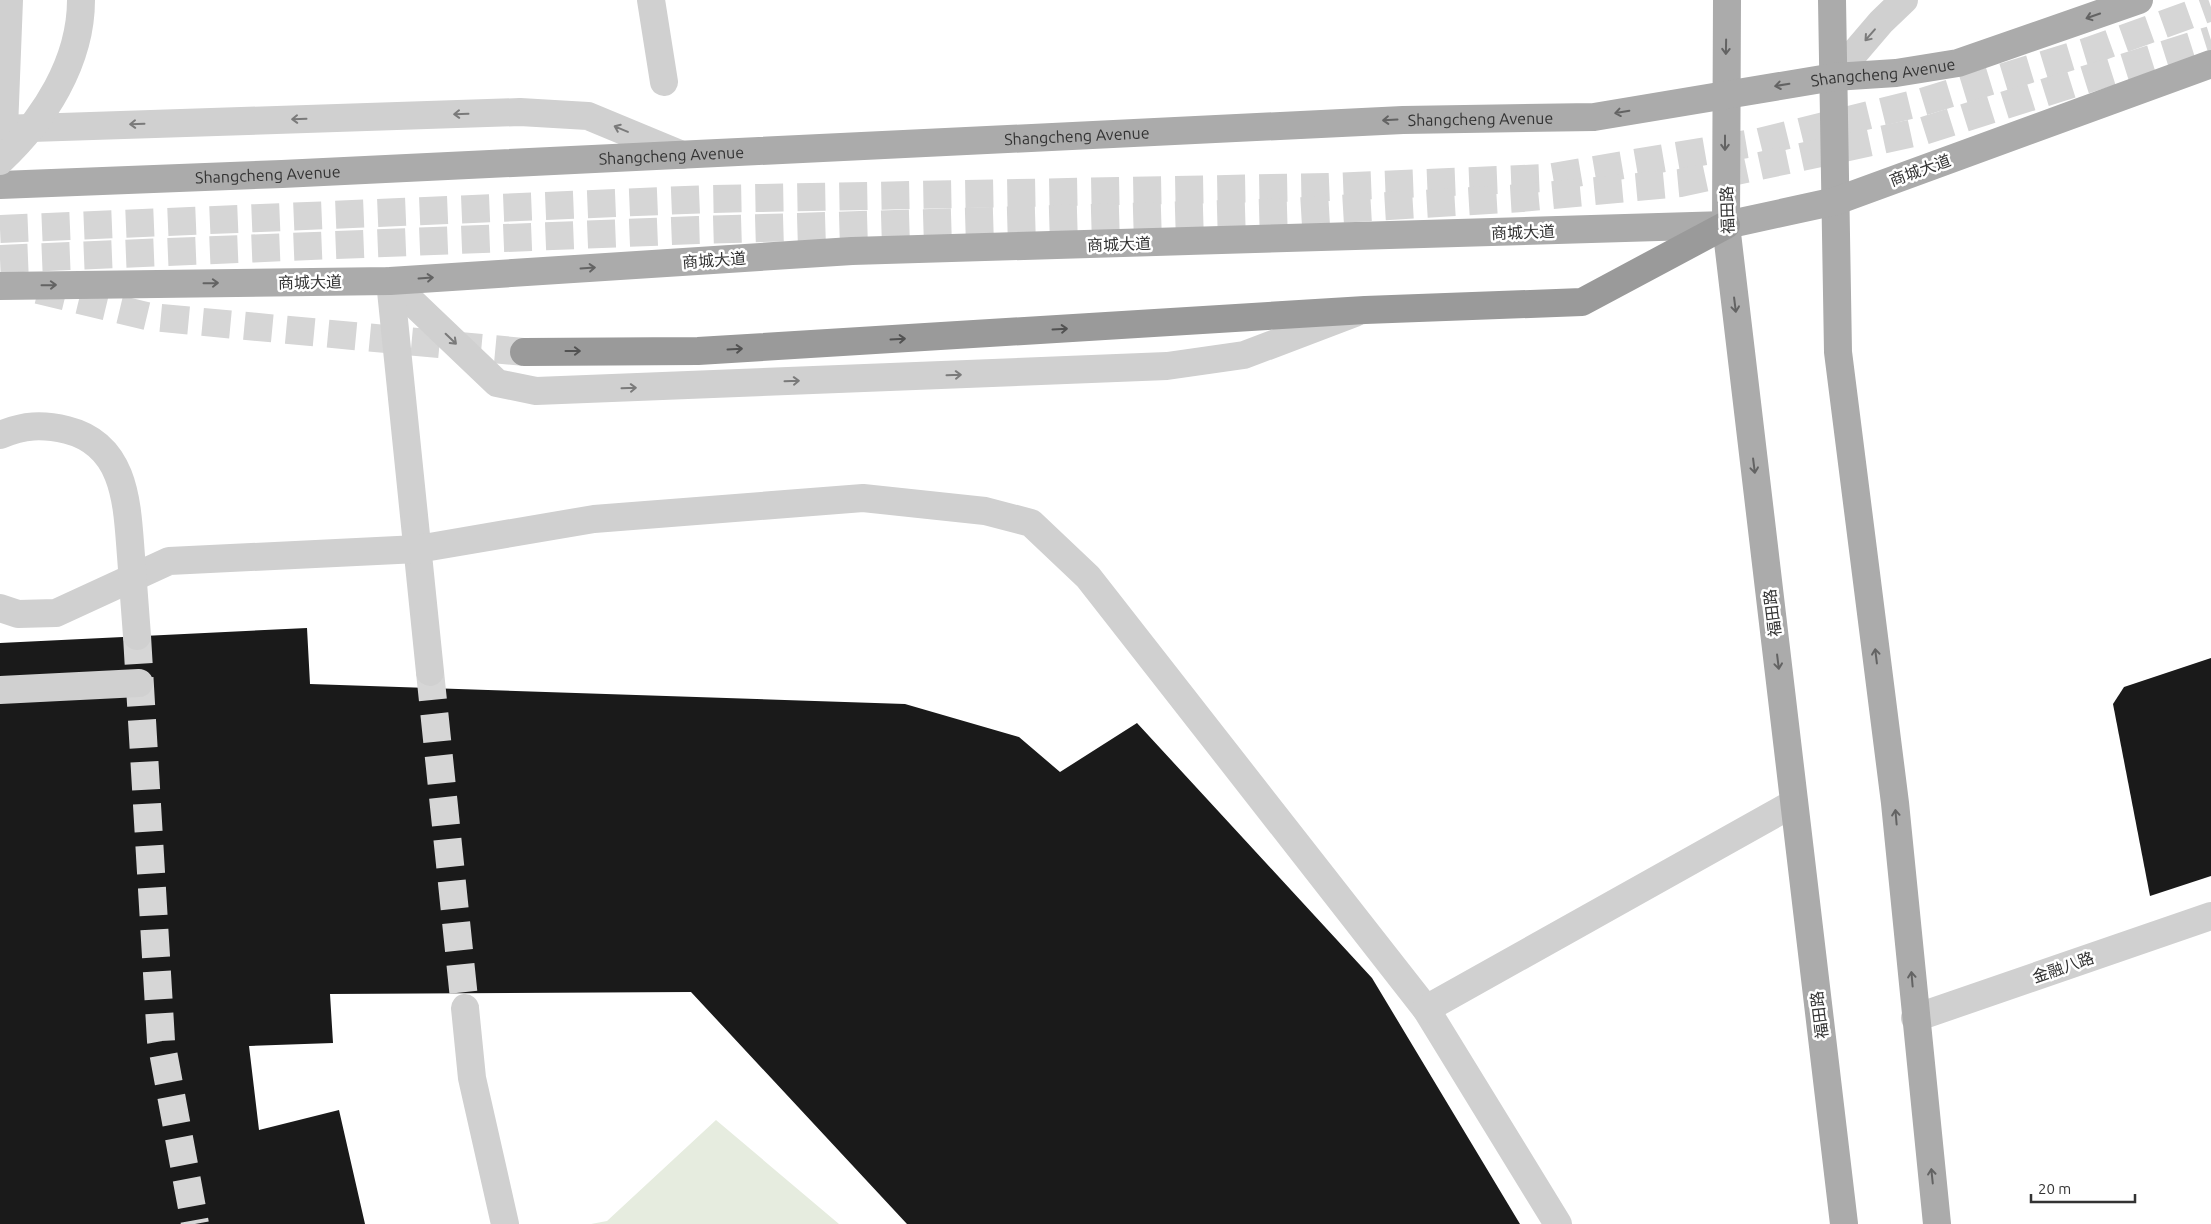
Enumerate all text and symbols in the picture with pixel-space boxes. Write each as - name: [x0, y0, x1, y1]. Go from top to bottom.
- one-way arrow: [2086, 12, 2101, 21]
- one-way arrow: [1864, 28, 1875, 41]
- one-way arrow: [1721, 38, 1731, 55]
- street label: Shangcheng Avenue: [1809, 55, 1956, 90]
- one-way arrow: [1775, 80, 1791, 90]
- one-way arrow: [1614, 107, 1630, 117]
- street label: Shangcheng Avenue: [1408, 109, 1553, 129]
- one-way arrow: [454, 110, 470, 119]
- one-way arrow: [291, 115, 307, 124]
- one-way arrow: [1382, 116, 1398, 125]
- one-way arrow: [129, 120, 145, 129]
- street label: Shangcheng Avenue: [1004, 123, 1150, 148]
- one-way arrow: [614, 124, 629, 134]
- one-way arrow: [1720, 134, 1730, 151]
- street label: Shangcheng Avenue: [598, 143, 744, 168]
- street label: 商城大道: [1887, 151, 1953, 189]
- street label: Shangcheng Avenue: [195, 162, 341, 186]
- street label: 福田路: [1717, 186, 1737, 234]
- street label: 商城大道: [1491, 222, 1555, 242]
- street label: 商城大道: [1087, 234, 1151, 254]
- street label: 商城大道: [681, 249, 747, 271]
- one-way arrow: [580, 263, 596, 273]
- street label: 商城大道: [278, 272, 342, 292]
- one-way arrow: [418, 274, 434, 283]
- one-way arrow: [202, 278, 219, 288]
- one-way arrow: [40, 280, 56, 290]
- one-way arrow: [1730, 297, 1740, 313]
- one-way arrow: [1051, 325, 1067, 334]
- one-way arrow: [444, 333, 457, 345]
- one-way arrow: [889, 334, 905, 343]
- one-way arrow: [727, 344, 743, 353]
- one-way arrow: [565, 347, 581, 356]
- one-way arrow: [946, 370, 962, 379]
- one-way arrow: [783, 377, 799, 386]
- one-way arrow: [621, 383, 637, 392]
- one-way arrow: [1749, 458, 1759, 474]
- street label: 福田路: [1760, 588, 1784, 638]
- one-way arrow: [1871, 648, 1881, 664]
- one-way arrow: [1773, 654, 1783, 670]
- one-way arrow: [1892, 810, 1901, 826]
- street label: 金融八路: [2030, 948, 2096, 986]
- one-way arrow: [1907, 971, 1916, 987]
- street label: 福田路: [1807, 990, 1831, 1040]
- one-way arrow: [1927, 1168, 1936, 1184]
- scale bar: [2031, 1172, 2135, 1204]
- text: 20 m: [2038, 1180, 2071, 1197]

